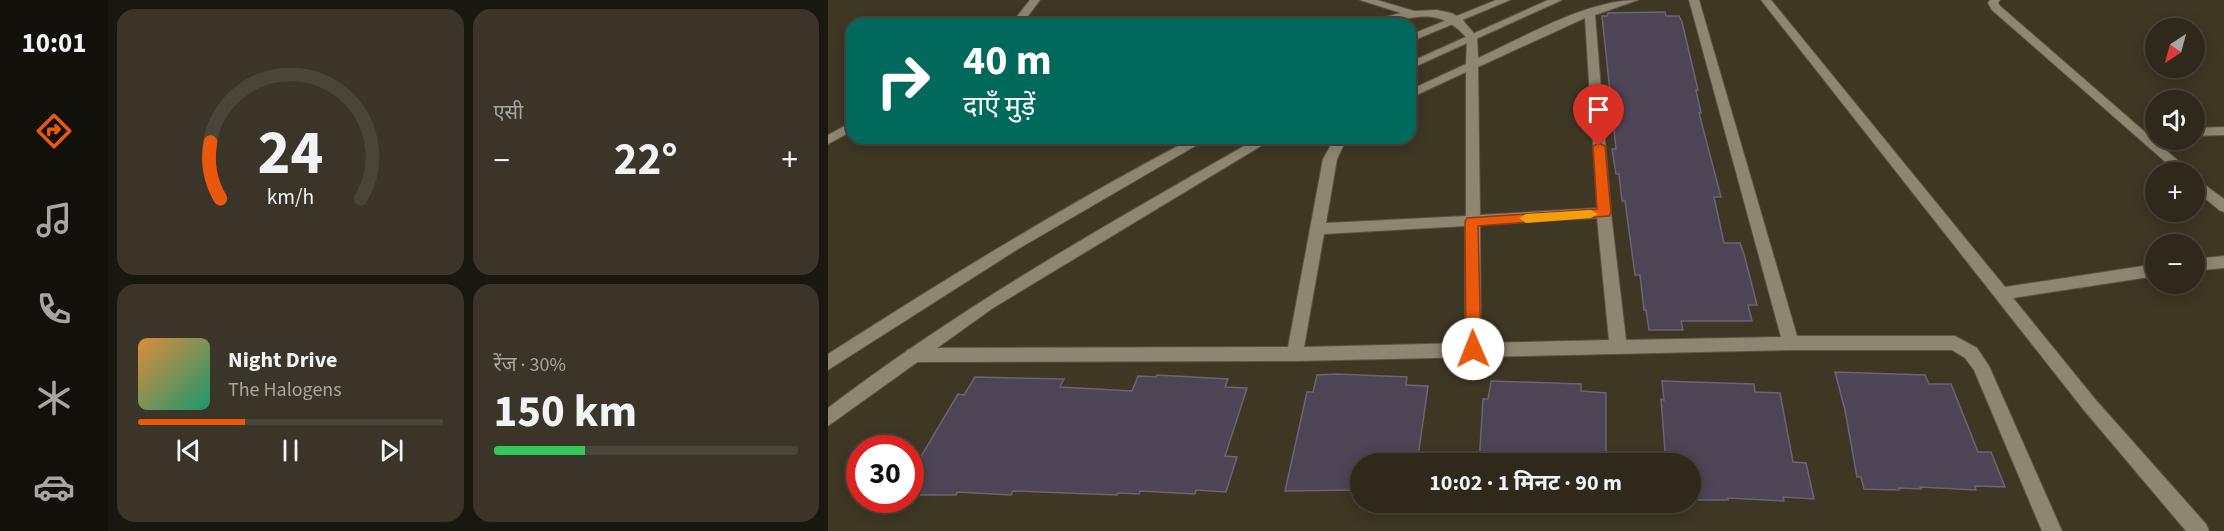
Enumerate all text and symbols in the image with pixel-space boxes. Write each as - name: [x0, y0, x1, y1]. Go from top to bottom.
- north arrow: [2145, 18, 2205, 78]
- map controls: [2145, 18, 2205, 294]
- text: 10:01: [21, 24, 87, 63]
- text: 40 m: [963, 31, 1052, 91]
- icon: right: [864, 42, 942, 120]
- pin: [1573, 84, 1624, 146]
- text: दाएँ मुड़ें: [963, 87, 1035, 126]
- button: sound: [2145, 90, 2205, 150]
- icon: arrive: [1582, 93, 1615, 126]
- text: एसी: [494, 99, 523, 127]
- text: 24: [257, 109, 323, 198]
- icon: directions: [33, 110, 75, 152]
- text: 22°: [614, 128, 678, 192]
- text: −: [494, 137, 510, 184]
- text: +: [782, 137, 798, 184]
- button: +: [2145, 162, 2205, 222]
- text: km/h: [266, 182, 314, 213]
- icon: music: [33, 199, 75, 241]
- button: −: [2145, 234, 2205, 294]
- icon: phone: [33, 288, 75, 330]
- position arrow: [1441, 317, 1505, 381]
- text: Night Drive: [228, 344, 337, 376]
- text: रेंज · 30%: [494, 351, 566, 379]
- text: The Halogens: [228, 376, 342, 404]
- icon: climate: [33, 377, 75, 419]
- text: 150 km: [494, 380, 637, 444]
- icon: previous: [172, 434, 205, 467]
- icon: pause: [274, 434, 307, 467]
- icon: next: [375, 434, 408, 467]
- speed limit sign: 30: [846, 435, 924, 513]
- icon: car: [33, 466, 75, 508]
- text: 10:02 · 1 मिनट · 90 m: [1429, 467, 1622, 499]

